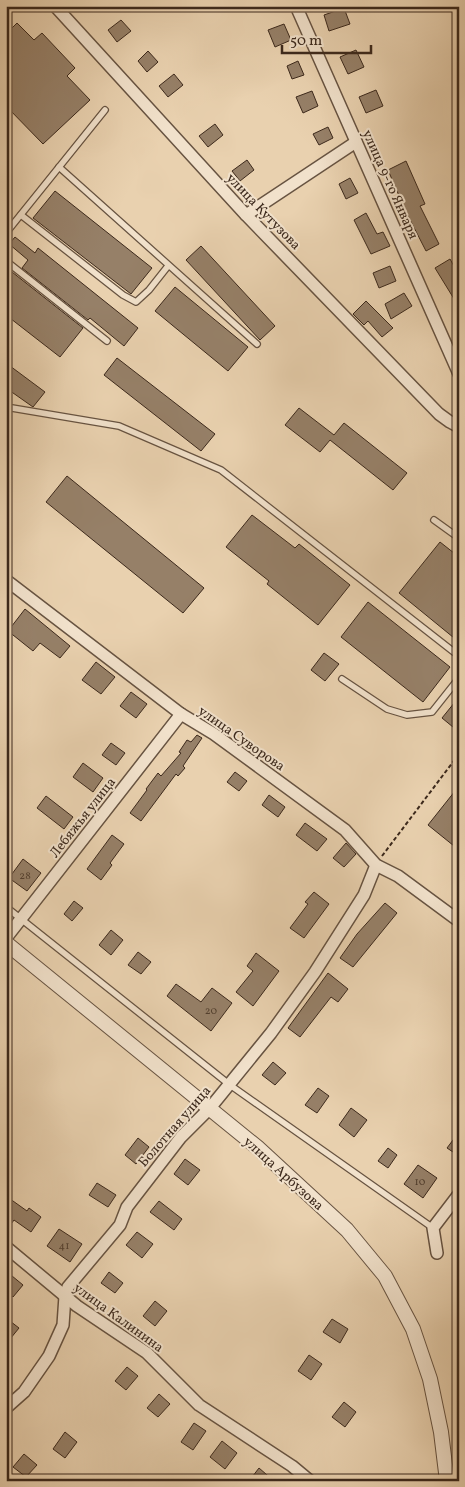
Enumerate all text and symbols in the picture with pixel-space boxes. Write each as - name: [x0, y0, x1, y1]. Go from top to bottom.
- scale bar: [282, 22, 371, 54]
- text: 50 m: [290, 31, 322, 52]
- street label: улица 9-го Января: [357, 127, 422, 242]
- street label: улица Кутузова: [221, 169, 305, 255]
- street label: улица Суворова: [194, 702, 288, 776]
- street label: Лебяжья улица: [46, 774, 121, 862]
- house number: 28: [19, 869, 31, 884]
- house number: 20: [205, 1004, 218, 1019]
- street label: Болотная улица: [134, 1082, 216, 1172]
- street label: улица Арбузова: [239, 1133, 327, 1215]
- house number: 10: [415, 1175, 426, 1190]
- house number: 41: [59, 1239, 69, 1254]
- street label: улица Калинина: [69, 1279, 167, 1357]

